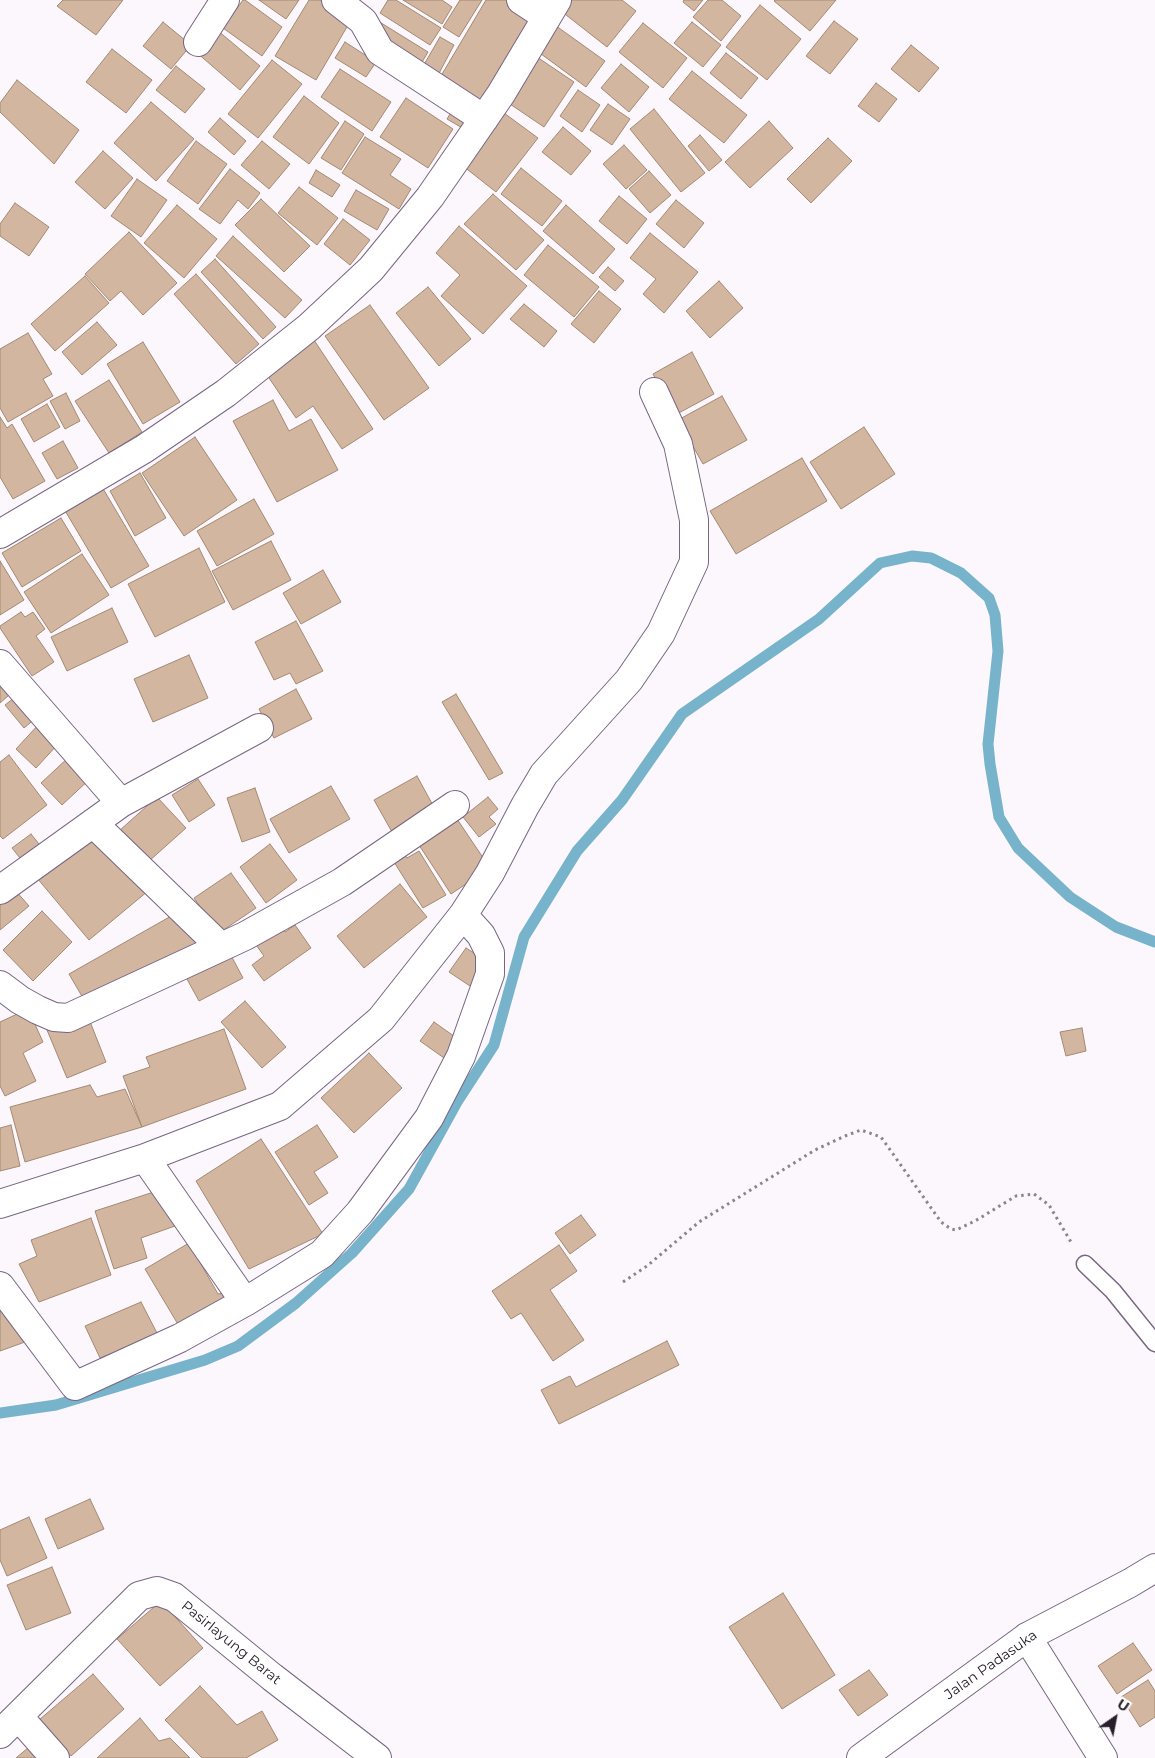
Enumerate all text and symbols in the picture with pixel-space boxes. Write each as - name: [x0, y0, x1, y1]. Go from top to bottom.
- street label: Pasirlayung Barat: [178, 1598, 284, 1688]
- street label: Jalan Padasuka: [942, 1627, 1040, 1703]
- north arrow: [1090, 1693, 1140, 1743]
- text: U: [1114, 1695, 1133, 1716]

